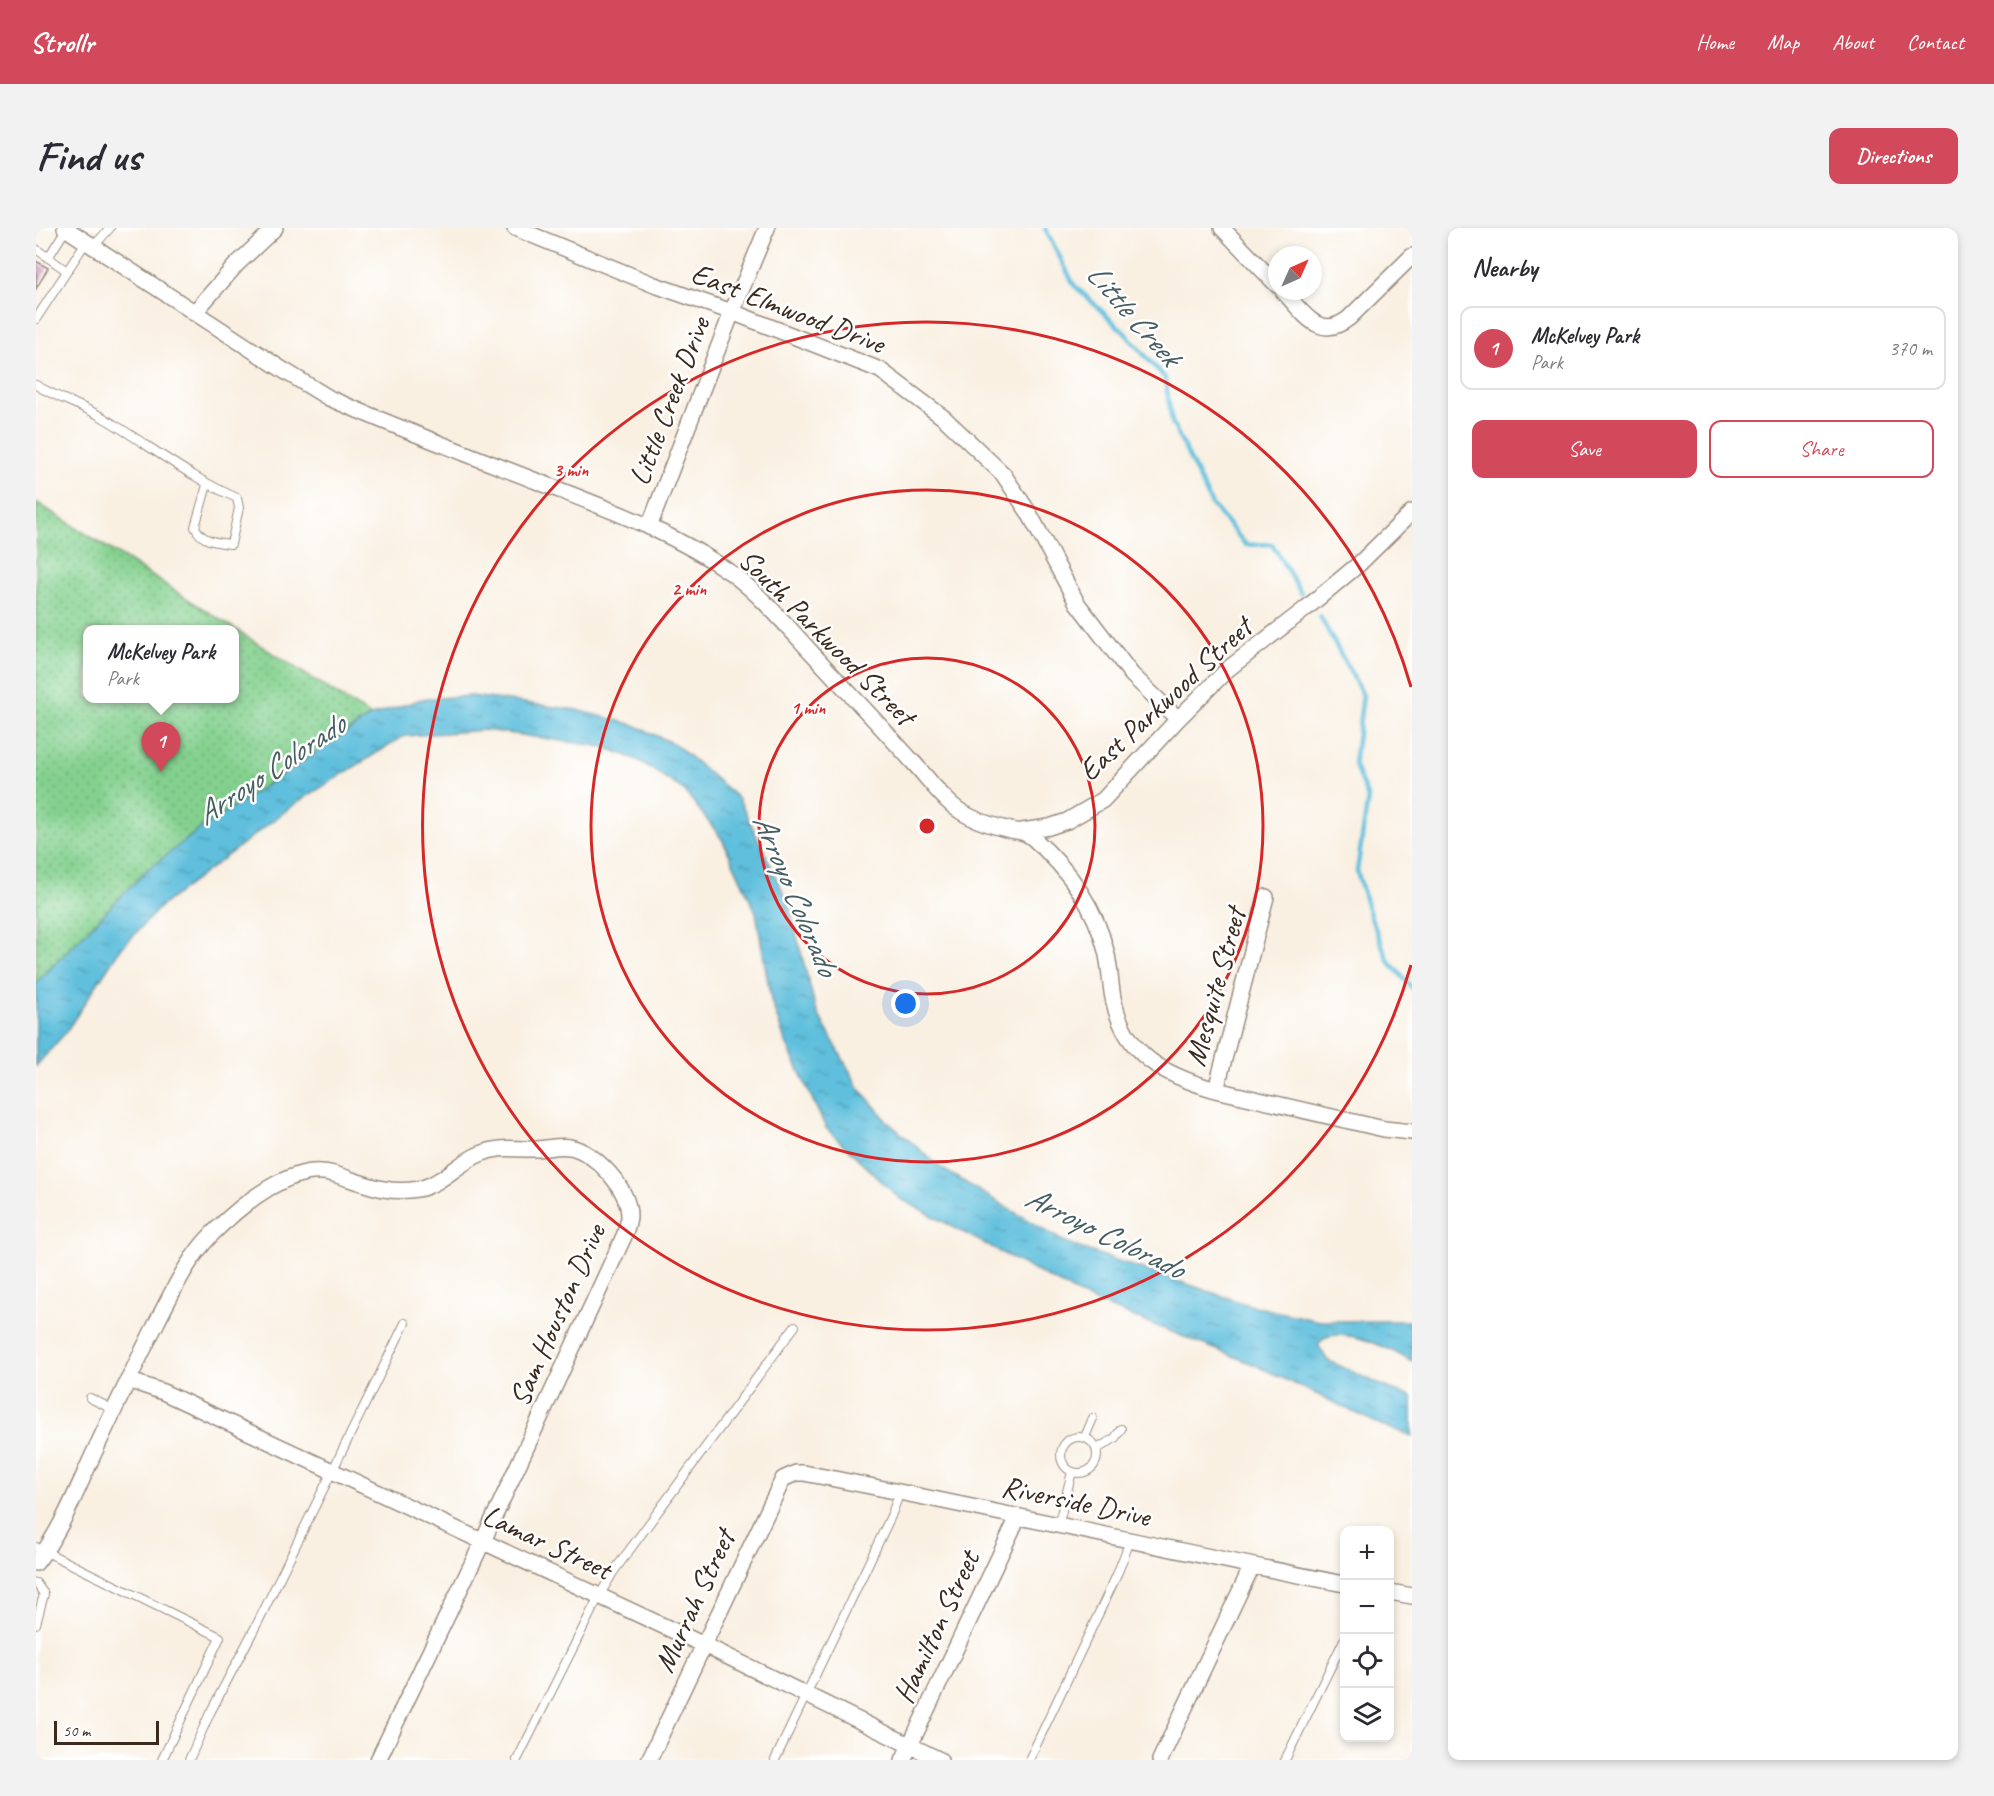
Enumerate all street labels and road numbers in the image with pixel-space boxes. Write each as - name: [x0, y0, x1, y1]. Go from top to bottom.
- street label: East Elmwood Drive: [686, 254, 892, 363]
- street label: Little Creek Drive: [620, 310, 719, 490]
- street label: South Parkwood Street: [731, 541, 926, 736]
- street label: East Parkwood Street: [1070, 606, 1263, 789]
- street label: Mesquite Street: [1176, 900, 1255, 1070]
- street label: Sam Houston Drive: [500, 1216, 615, 1412]
- street label: Riverside Drive: [998, 1467, 1156, 1536]
- street label: Lamar Street: [477, 1496, 620, 1590]
- street label: Murrah Street: [645, 1520, 745, 1678]
- street label: Hamilton Street: [884, 1542, 989, 1709]

